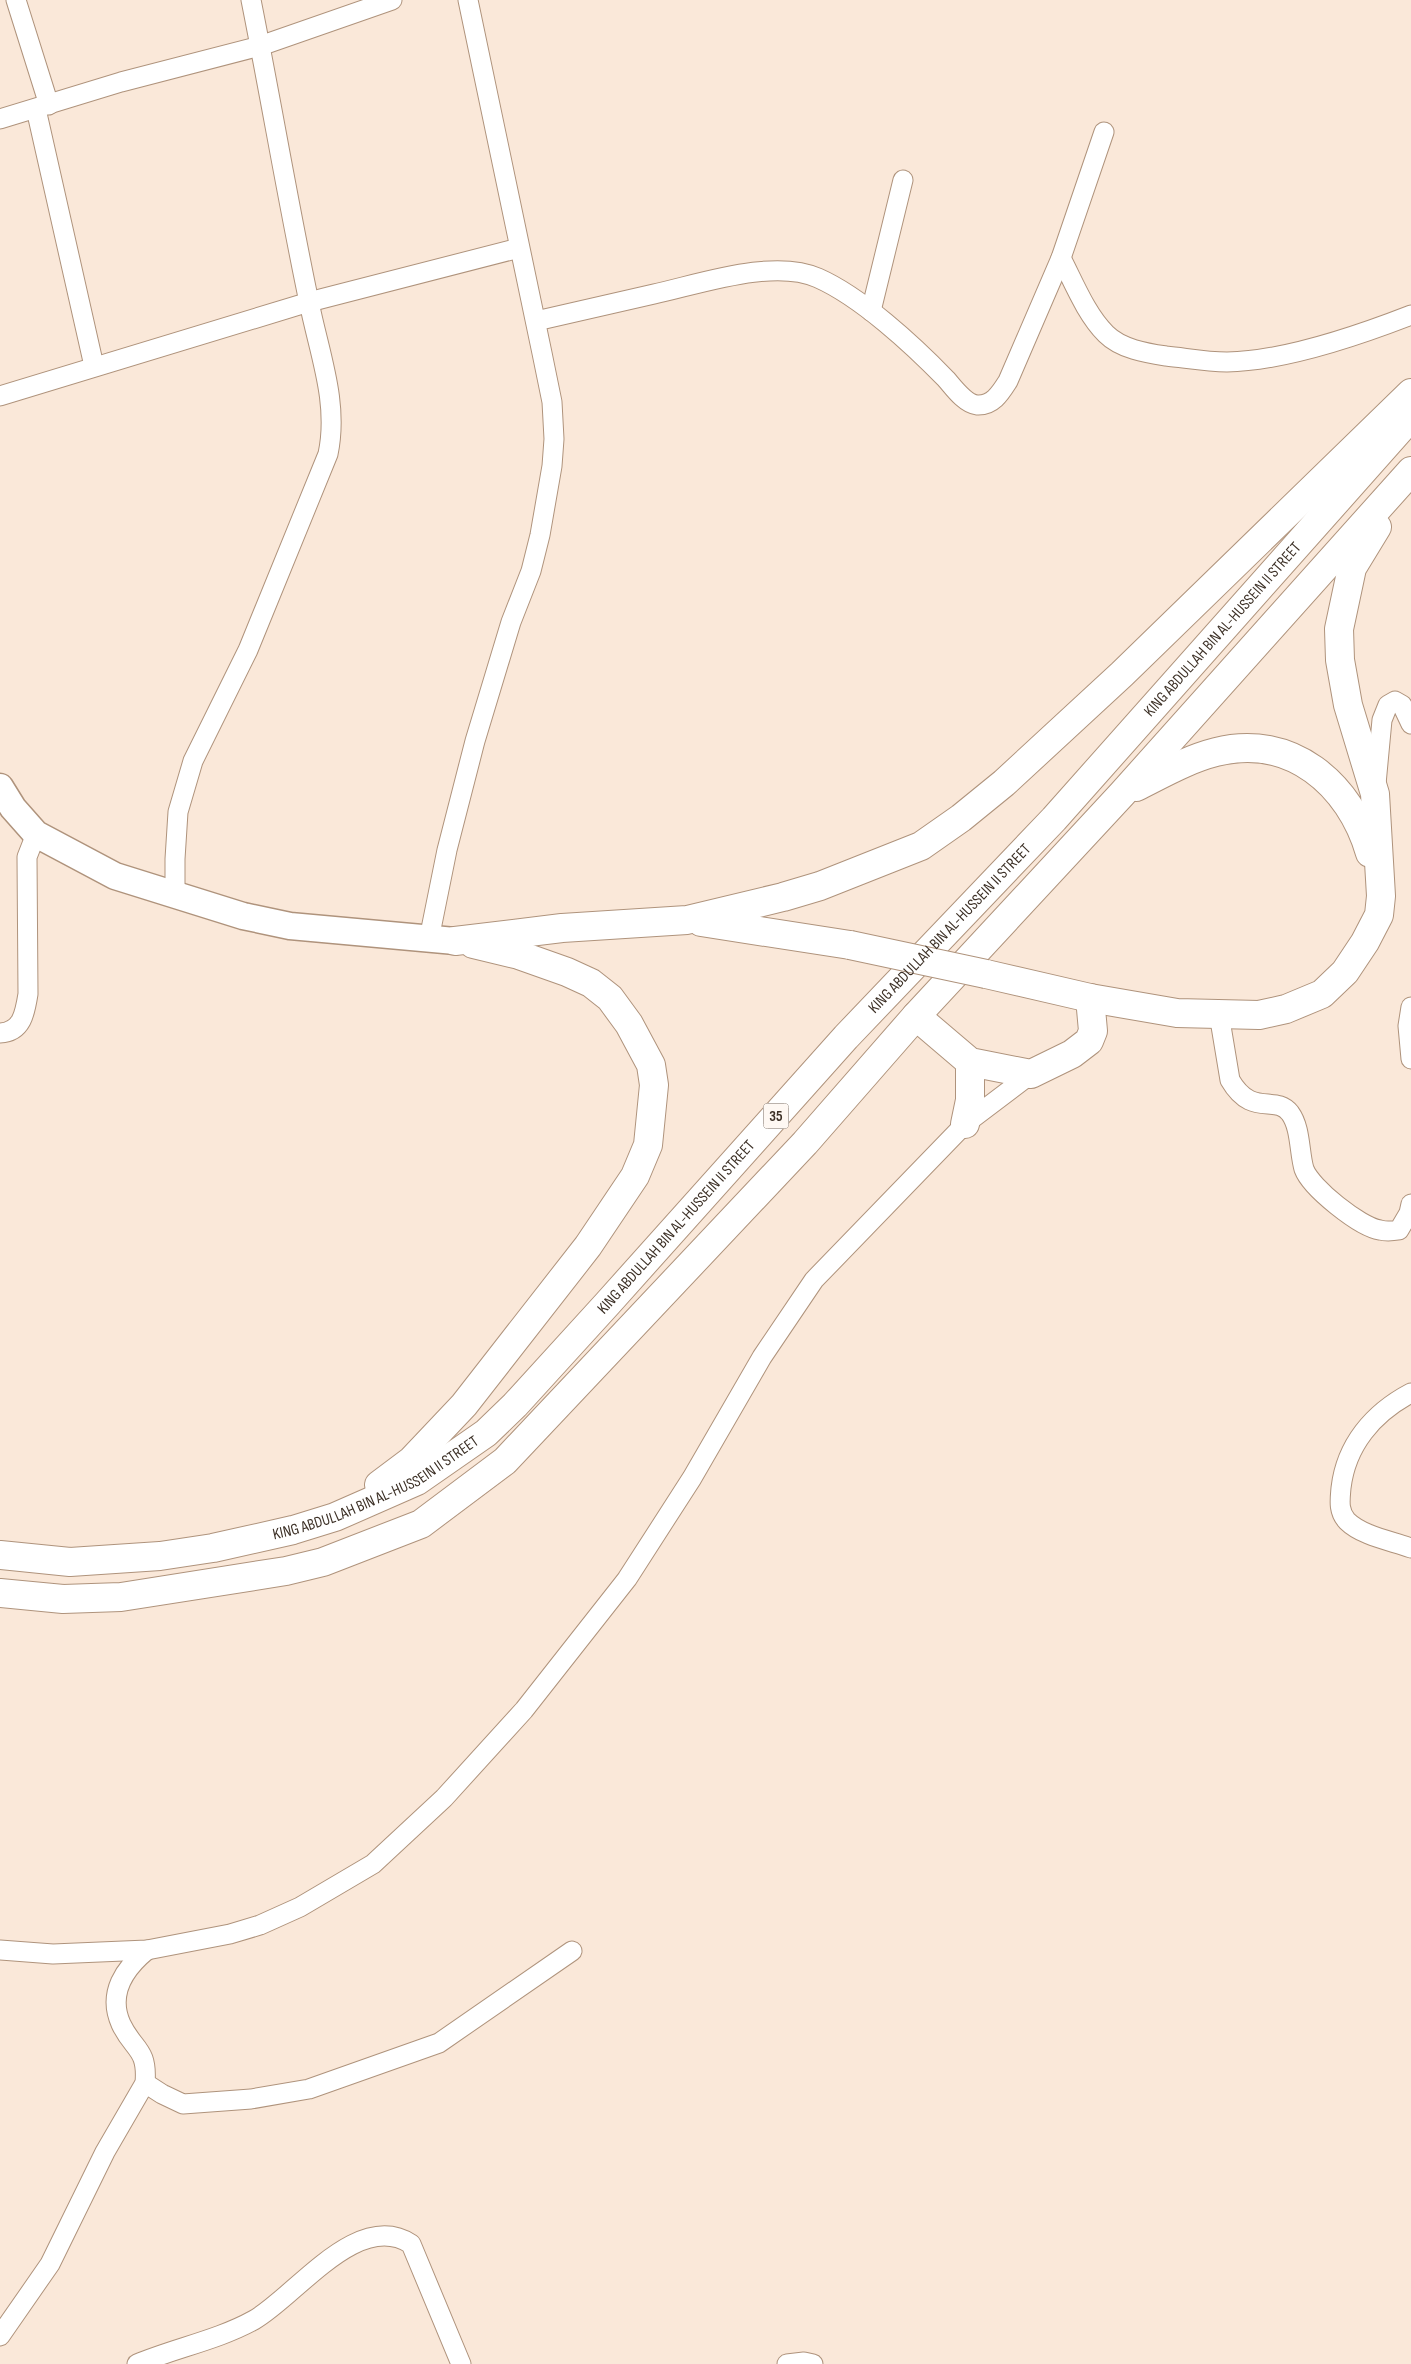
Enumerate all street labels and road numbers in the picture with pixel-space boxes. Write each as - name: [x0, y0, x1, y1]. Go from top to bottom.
- street label: KING ABDULLAH BIN AL-HUSSEIN II STREET: [1140, 538, 1305, 720]
- street label: KING ABDULLAH BIN AL-HUSSEIN II STREET: [864, 839, 1035, 1017]
- road number: 35: [764, 1104, 788, 1128]
- street label: KING ABDULLAH BIN AL-HUSSEIN II STREET: [593, 1136, 759, 1318]
- street label: KING ABDULLAH BIN AL-HUSSEIN II STREET: [271, 1431, 483, 1544]

